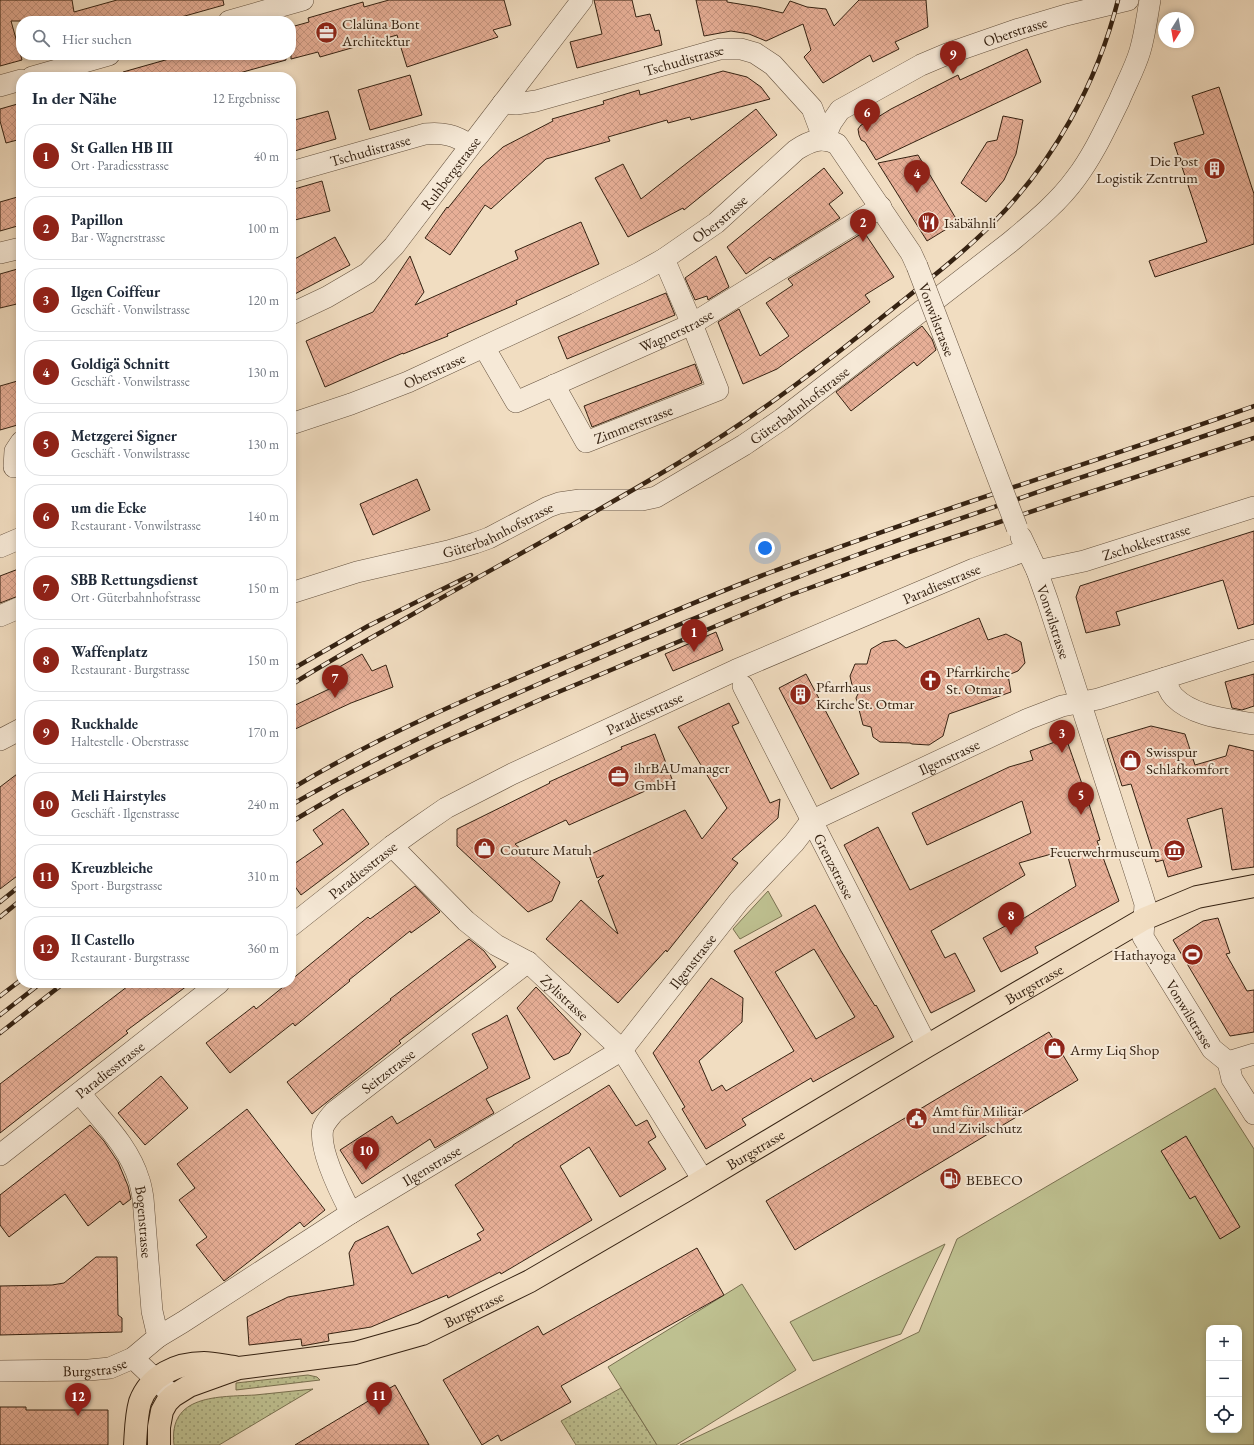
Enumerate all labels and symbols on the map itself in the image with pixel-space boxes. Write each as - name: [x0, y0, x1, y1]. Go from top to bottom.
- street label: Oberstrasse: [981, 12, 1049, 50]
- north arrow: [1158, 12, 1194, 48]
- place label: Clalüna Bont Architektur: [341, 14, 420, 50]
- office icon: Clalüna Bont Architektur: [313, 19, 339, 45]
- street label: Tschudistrasse: [642, 40, 724, 80]
- pin: 9: [940, 41, 966, 74]
- pin: 6: [854, 99, 880, 132]
- street label: Tschudistrasse: [328, 129, 412, 170]
- street label: Ruhbergstrasse: [416, 132, 484, 213]
- place label: Die Post Logistik Zentrum: [1096, 151, 1198, 187]
- building icon: Die Post Logistik Zentrum: [1201, 156, 1227, 182]
- pin: 4: [904, 160, 930, 193]
- street label: Oberstrasse: [688, 190, 751, 247]
- pin: 2: [850, 209, 876, 242]
- restaurant icon: Isäbähnli: [916, 209, 942, 235]
- place label: Isäbähnli: [944, 213, 997, 232]
- street label: Vonwilstrasse: [915, 280, 960, 359]
- street label: Wagnerstrasse: [636, 304, 716, 356]
- street label: Oberstrasse: [400, 347, 468, 392]
- street label: Güterbahnhofstrasse: [746, 361, 853, 448]
- street label: Zimmerstrasse: [591, 399, 675, 448]
- street label: Güterbahnhofstrasse: [441, 496, 556, 561]
- street label: Zschokkestrasse: [1100, 518, 1192, 564]
- your location: [755, 538, 775, 558]
- street label: Paradiesstrasse: [899, 558, 983, 608]
- street label: Vonwilstrasse: [1033, 582, 1075, 661]
- pin: 1: [681, 619, 707, 652]
- place label: Pfarrkirche St. Otmar: [946, 662, 1010, 698]
- pin: 7: [322, 665, 348, 698]
- church icon: Pfarrkirche St. Otmar: [917, 667, 943, 693]
- place label: Pfarrhaus Kirche St. Otmar: [816, 677, 915, 713]
- building icon: Pfarrhaus Kirche St. Otmar: [787, 682, 813, 708]
- street label: Paradiesstrasse: [603, 686, 686, 739]
- pin: 3: [1049, 720, 1075, 753]
- street label: Ilgenstrasse: [915, 734, 982, 779]
- place label: Swisspur Schlafkomfort: [1146, 742, 1229, 778]
- shop icon: Swisspur Schlafkomfort: [1117, 747, 1143, 773]
- place label: ihrBAUmanager GmbH: [634, 758, 730, 794]
- office icon: ihrBAUmanager GmbH: [605, 763, 631, 789]
- pin: 5: [1068, 782, 1094, 815]
- street label: Grenzstrasse: [810, 830, 860, 902]
- street label: Paradiesstrasse: [324, 836, 401, 903]
- shop icon: Couture Matuh: [471, 836, 497, 862]
- museum icon: Feuerwehrmuseum: [1162, 838, 1188, 864]
- place label: Couture Matuh: [500, 840, 592, 859]
- place label: Feuerwehrmuseum: [1050, 842, 1160, 861]
- pin: 8: [998, 902, 1024, 935]
- street label: Ilgenstrasse: [664, 929, 720, 992]
- sports icon: Hathayoga: [1179, 941, 1205, 967]
- place label: Hathayoga: [1113, 945, 1176, 964]
- street label: Burgstrasse: [1001, 959, 1066, 1008]
- street label: Zylistrasse: [537, 970, 593, 1024]
- street label: Vonwilstrasse: [1162, 976, 1219, 1052]
- street label: Paradiesstrasse: [71, 1036, 148, 1102]
- shop icon: Army Liq Shop: [1041, 1036, 1067, 1062]
- place label: Army Liq Shop: [1069, 1040, 1159, 1059]
- street label: Seitzstrasse: [357, 1044, 418, 1097]
- place label: Amt für Militär und Zivilschutz: [931, 1101, 1023, 1137]
- public building icon: Amt für Militär und Zivilschutz: [903, 1106, 929, 1132]
- street label: Burgstrasse: [723, 1124, 788, 1174]
- pin: 10: [353, 1137, 379, 1170]
- street label: Ilgenstrasse: [398, 1140, 464, 1190]
- fuel station icon: BEBECO: [937, 1166, 963, 1192]
- place label: BEBECO: [966, 1170, 1023, 1189]
- street label: Bogenstrasse: [131, 1184, 157, 1259]
- street label: Burgstrasse: [440, 1286, 507, 1331]
- street label: Burgstrasse: [63, 1352, 130, 1380]
- pin: 11: [366, 1382, 392, 1415]
- pin: 12: [65, 1383, 91, 1416]

